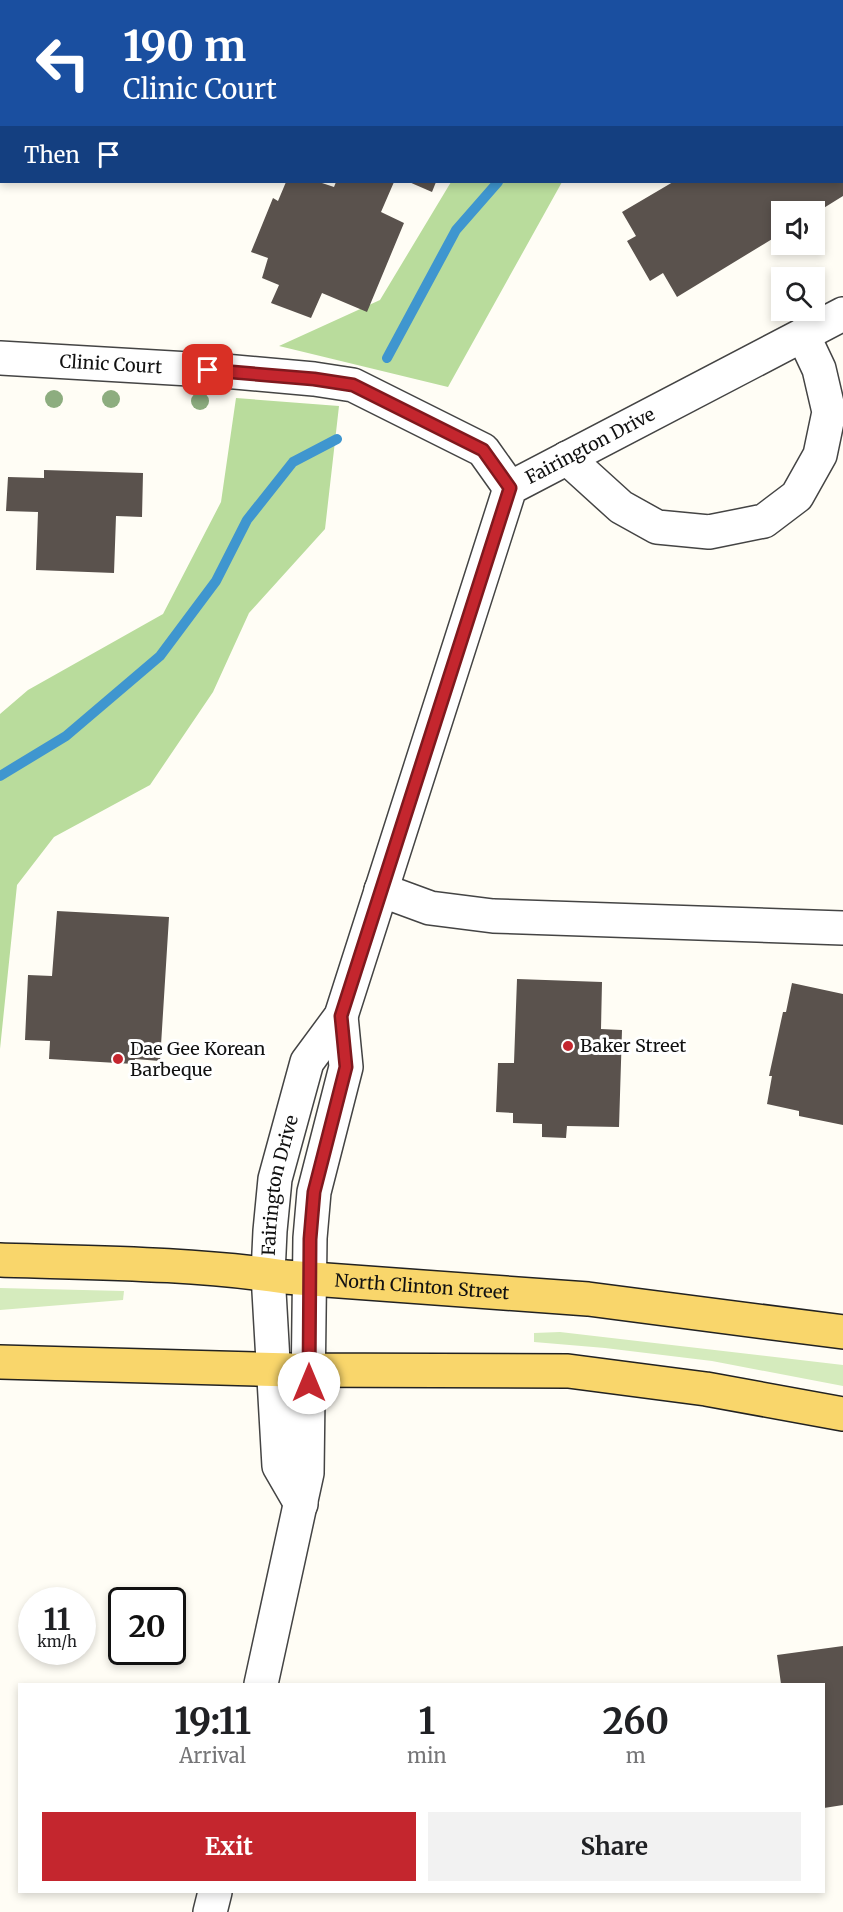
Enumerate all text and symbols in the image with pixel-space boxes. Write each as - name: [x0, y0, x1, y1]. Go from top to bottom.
- text: 190 m: [123, 20, 246, 72]
- icon: left: [24, 24, 102, 102]
- text: Clinic Court: [123, 72, 277, 106]
- icon: arrive: [92, 138, 125, 171]
- text: Then: [24, 141, 80, 169]
- map controls: [771, 201, 825, 321]
- button: sound: [771, 201, 825, 255]
- button: search: [771, 267, 825, 321]
- pin: [182, 344, 233, 395]
- street label: Clinic Court: [59, 349, 163, 378]
- icon: arrive: [191, 353, 224, 386]
- street label: Fairington Drive: [521, 402, 659, 489]
- place label: Baker Street: [580, 1034, 686, 1057]
- place label: Dae Gee Korean Barbeque: [130, 1037, 266, 1081]
- marker: Baker Street: [561, 1039, 575, 1053]
- marker: Dae Gee Korean Barbeque: [111, 1052, 125, 1066]
- street label: Fairington Drive: [257, 1112, 303, 1256]
- street label: North Clinton Street: [334, 1269, 510, 1304]
- position arrow: [277, 1351, 341, 1415]
- speed limit sign: 20: [108, 1587, 186, 1665]
- text: 11: [43, 1600, 70, 1638]
- text: km/h: [37, 1632, 77, 1651]
- text: 19:11: [174, 1699, 251, 1744]
- text: 1: [418, 1699, 435, 1744]
- text: 260: [603, 1699, 669, 1744]
- text: Arrival: [179, 1743, 246, 1768]
- text: min: [407, 1743, 447, 1768]
- text: m: [626, 1743, 646, 1768]
- button: Exit: [42, 1812, 416, 1881]
- button: Share: [428, 1812, 801, 1881]

